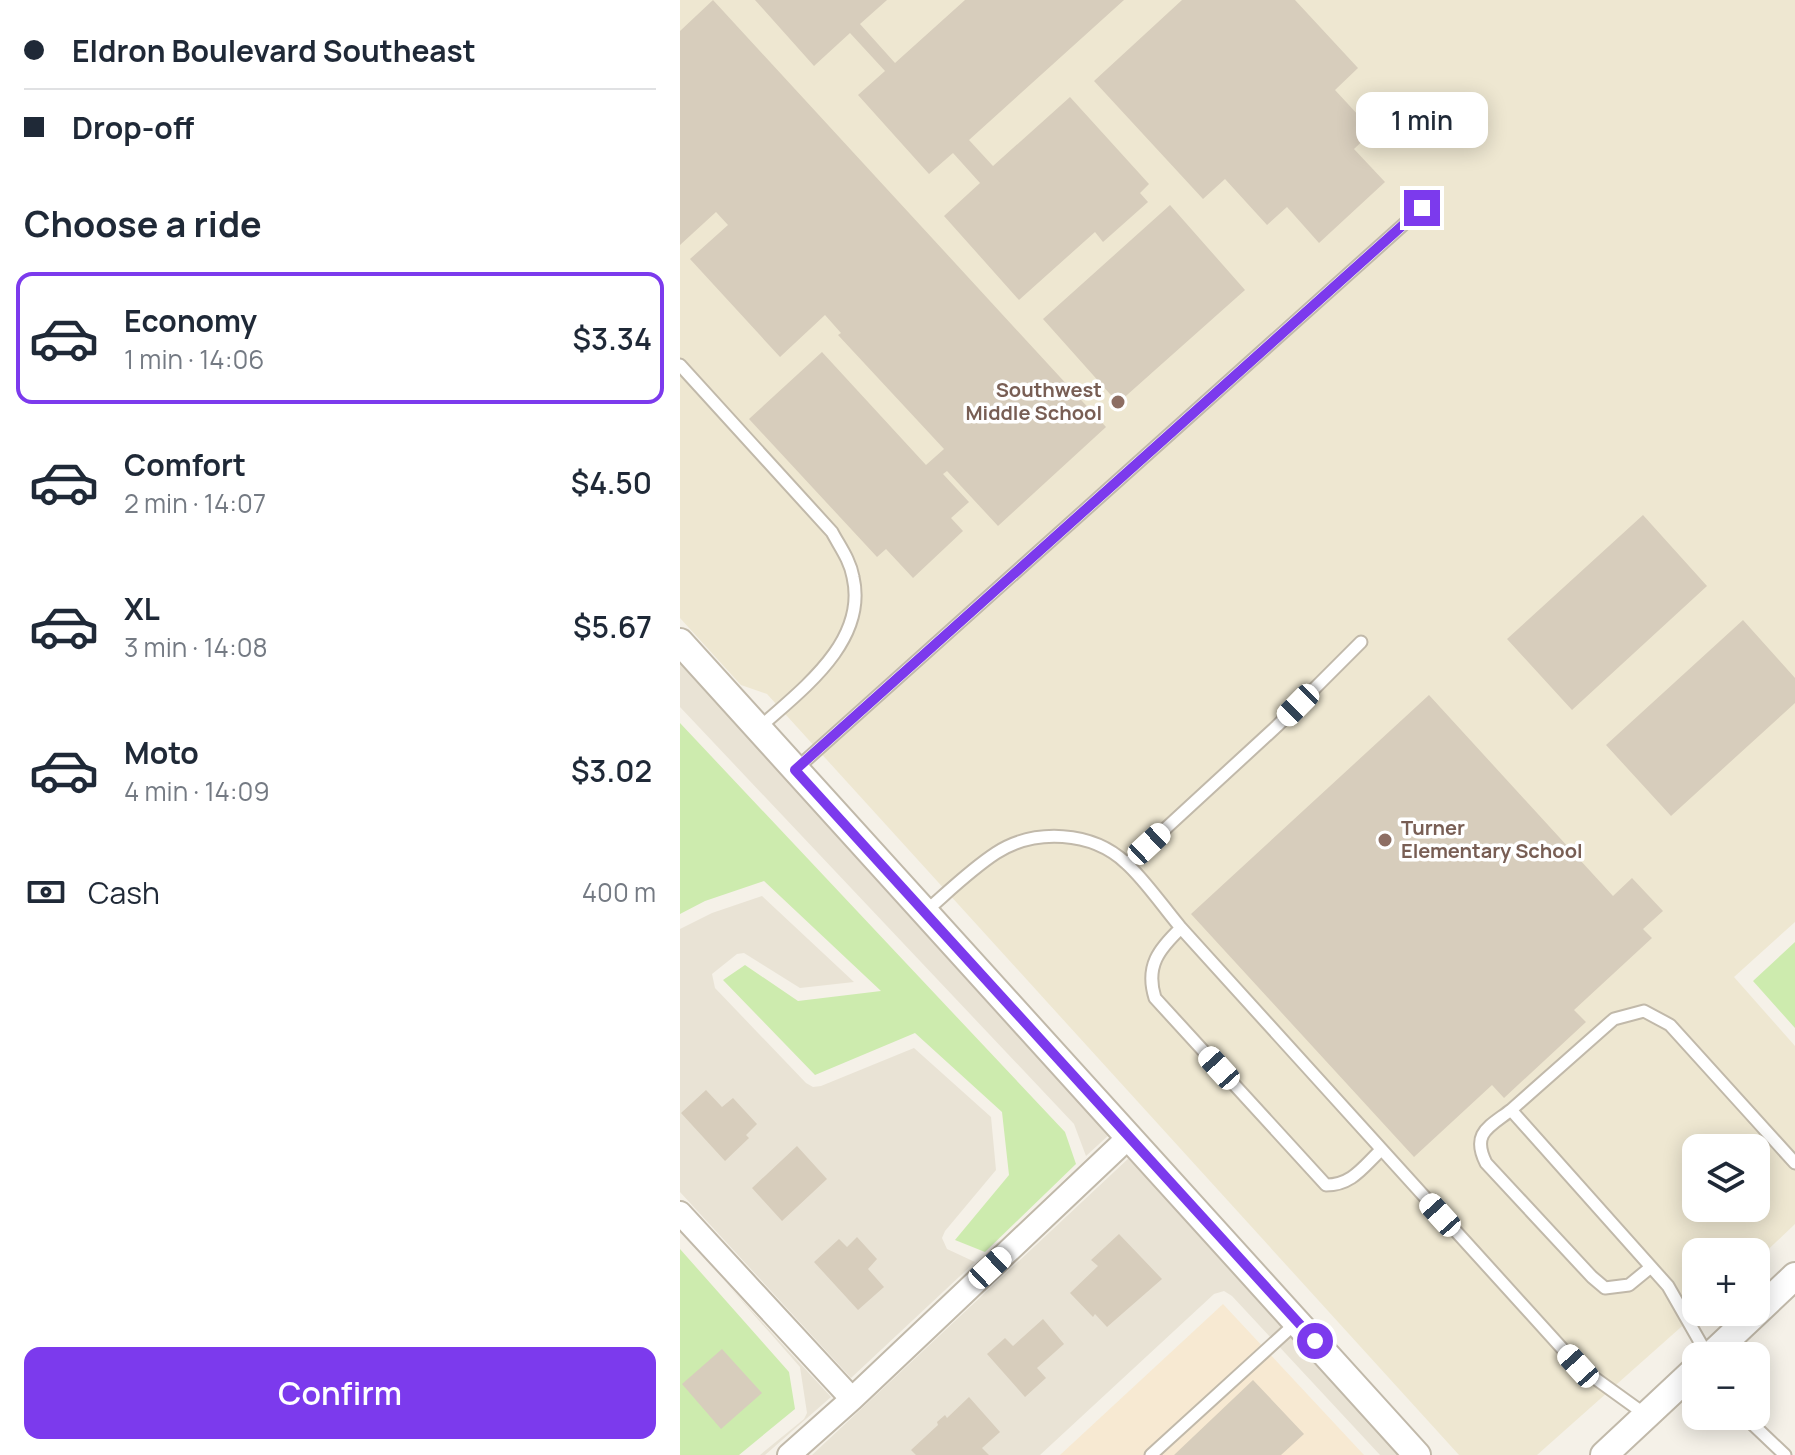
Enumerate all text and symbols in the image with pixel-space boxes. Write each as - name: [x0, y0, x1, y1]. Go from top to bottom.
- text: Eldron Boulevard Southeast: [72, 30, 476, 71]
- callout: 1 min: [1356, 92, 1488, 148]
- text: 1 min: [1391, 102, 1453, 138]
- text: Drop-off: [72, 107, 194, 148]
- route end: [1404, 190, 1440, 226]
- text: Choose a ride: [24, 199, 262, 248]
- text: Economy: [124, 300, 257, 341]
- icon: car: [28, 302, 100, 374]
- text: $3.34: [573, 318, 652, 359]
- text: 1 min · 14:06: [124, 341, 264, 377]
- place label: Southwest Middle School: [965, 376, 1102, 426]
- marker: Southwest Middle School: [1109, 393, 1127, 411]
- text: Comfort: [124, 444, 246, 485]
- icon: car: [28, 446, 100, 518]
- text: $4.50: [571, 462, 652, 503]
- text: 2 min · 14:07: [124, 485, 266, 521]
- text: XL: [124, 588, 160, 629]
- icon: car: [28, 590, 100, 662]
- text: $5.67: [573, 606, 652, 647]
- text: 3 min · 14:08: [124, 629, 268, 665]
- car: [1273, 680, 1323, 730]
- text: Moto: [124, 732, 199, 773]
- icon: car: [28, 734, 100, 806]
- text: $3.02: [571, 750, 652, 791]
- text: 4 min · 14:09: [124, 773, 270, 809]
- place label: Turner Elementary School: [1401, 814, 1583, 864]
- car: [1123, 819, 1175, 869]
- marker: Turner Elementary School: [1376, 831, 1394, 849]
- icon: cash: [24, 870, 68, 914]
- text: Cash: [88, 872, 160, 913]
- text: 400 m: [582, 874, 656, 910]
- car: [1194, 1042, 1244, 1094]
- map controls: [1682, 1134, 1770, 1430]
- button: layers: [1682, 1134, 1770, 1222]
- car: [1415, 1189, 1465, 1241]
- button: +: [1682, 1238, 1770, 1326]
- car: [964, 1243, 1016, 1293]
- route start: [1297, 1323, 1333, 1359]
- car: [1553, 1340, 1603, 1392]
- button: −: [1682, 1342, 1770, 1430]
- button: Confirm: [24, 1347, 656, 1439]

